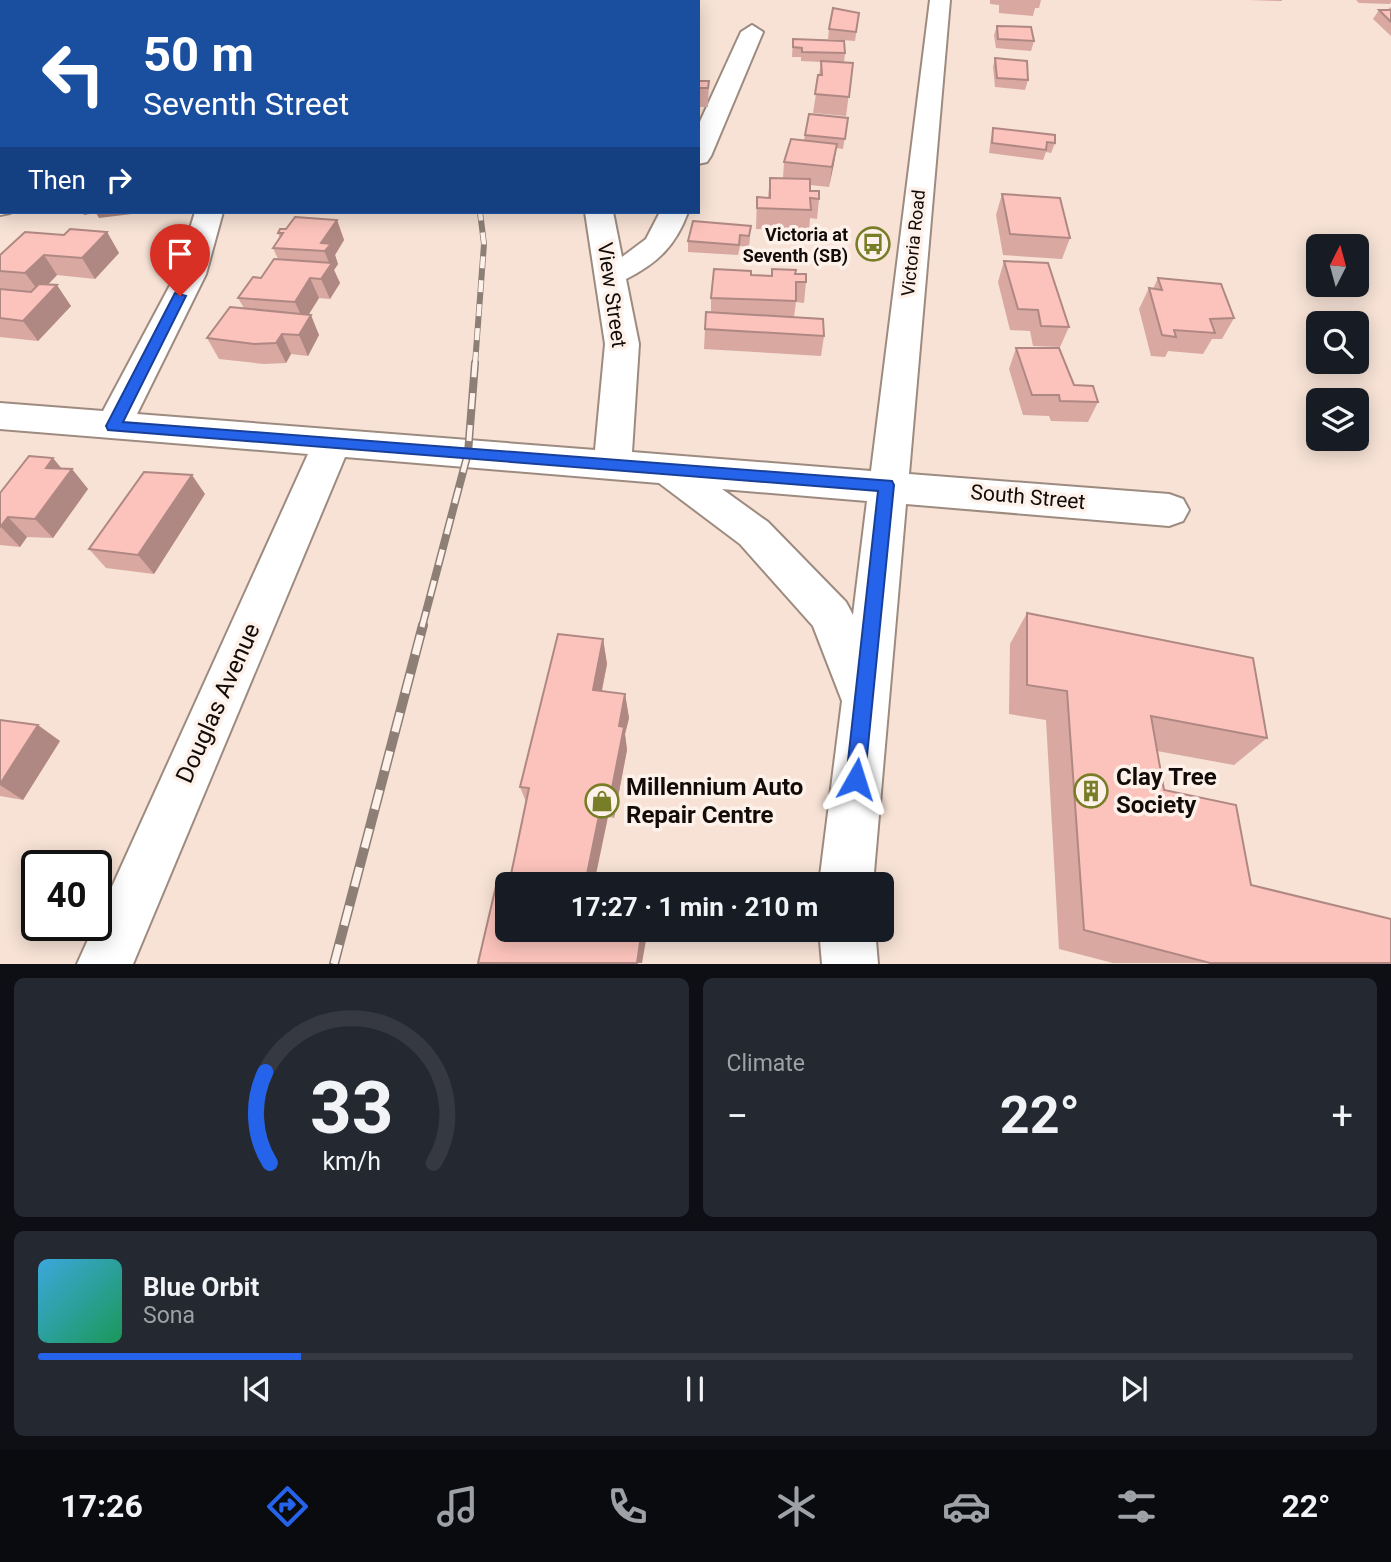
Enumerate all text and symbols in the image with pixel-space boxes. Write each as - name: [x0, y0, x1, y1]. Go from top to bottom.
- text: 50 m: [143, 26, 254, 83]
- icon: left: [28, 28, 119, 119]
- text: Seventh Street: [143, 85, 349, 123]
- icon: right: [100, 161, 138, 199]
- text: Then: [28, 165, 86, 195]
- street label: Victoria Road: [897, 189, 929, 297]
- pin: [150, 224, 210, 296]
- place label: Victoria at Seventh (SB): [743, 224, 848, 267]
- bus stop icon: Victoria at Seventh (SB): [854, 225, 892, 263]
- north arrow: [1306, 234, 1368, 298]
- map controls: [1306, 234, 1369, 451]
- icon: arrive: [161, 235, 199, 273]
- street label: View Street: [593, 241, 631, 349]
- button: search: [1306, 311, 1369, 374]
- button: layers: [1306, 388, 1369, 451]
- street label: South Street: [970, 480, 1086, 514]
- street label: Douglas Avenue: [170, 619, 266, 787]
- position arrow: [819, 742, 893, 816]
- place label: Clay Tree Society: [1116, 763, 1217, 819]
- building icon: Clay Tree Society: [1072, 772, 1110, 810]
- place label: Millennium Auto Repair Centre: [626, 773, 803, 829]
- shop icon: Millennium Auto Repair Centre: [583, 782, 621, 820]
- speed limit sign: 40: [21, 850, 112, 941]
- text: 17:27 · 1 min · 210 m: [571, 892, 818, 922]
- text: Climate: [727, 1050, 805, 1077]
- text: 33: [309, 1066, 393, 1152]
- text: 22°: [1000, 1085, 1080, 1146]
- text: −: [727, 1094, 748, 1138]
- text: +: [1331, 1094, 1353, 1138]
- text: km/h: [322, 1147, 381, 1176]
- text: Blue Orbit: [143, 1272, 259, 1302]
- text: Sona: [143, 1302, 195, 1329]
- icon: previous: [238, 1370, 276, 1408]
- icon: pause: [676, 1370, 714, 1408]
- icon: next: [1115, 1370, 1153, 1408]
- icon: directions: [263, 1482, 312, 1531]
- icon: music: [433, 1482, 482, 1531]
- icon: phone: [603, 1482, 652, 1531]
- icon: climate: [772, 1482, 821, 1531]
- icon: car: [942, 1482, 991, 1531]
- icon: filters: [1112, 1482, 1161, 1531]
- text: 17:26: [60, 1487, 143, 1525]
- text: 22°: [1281, 1487, 1331, 1525]

